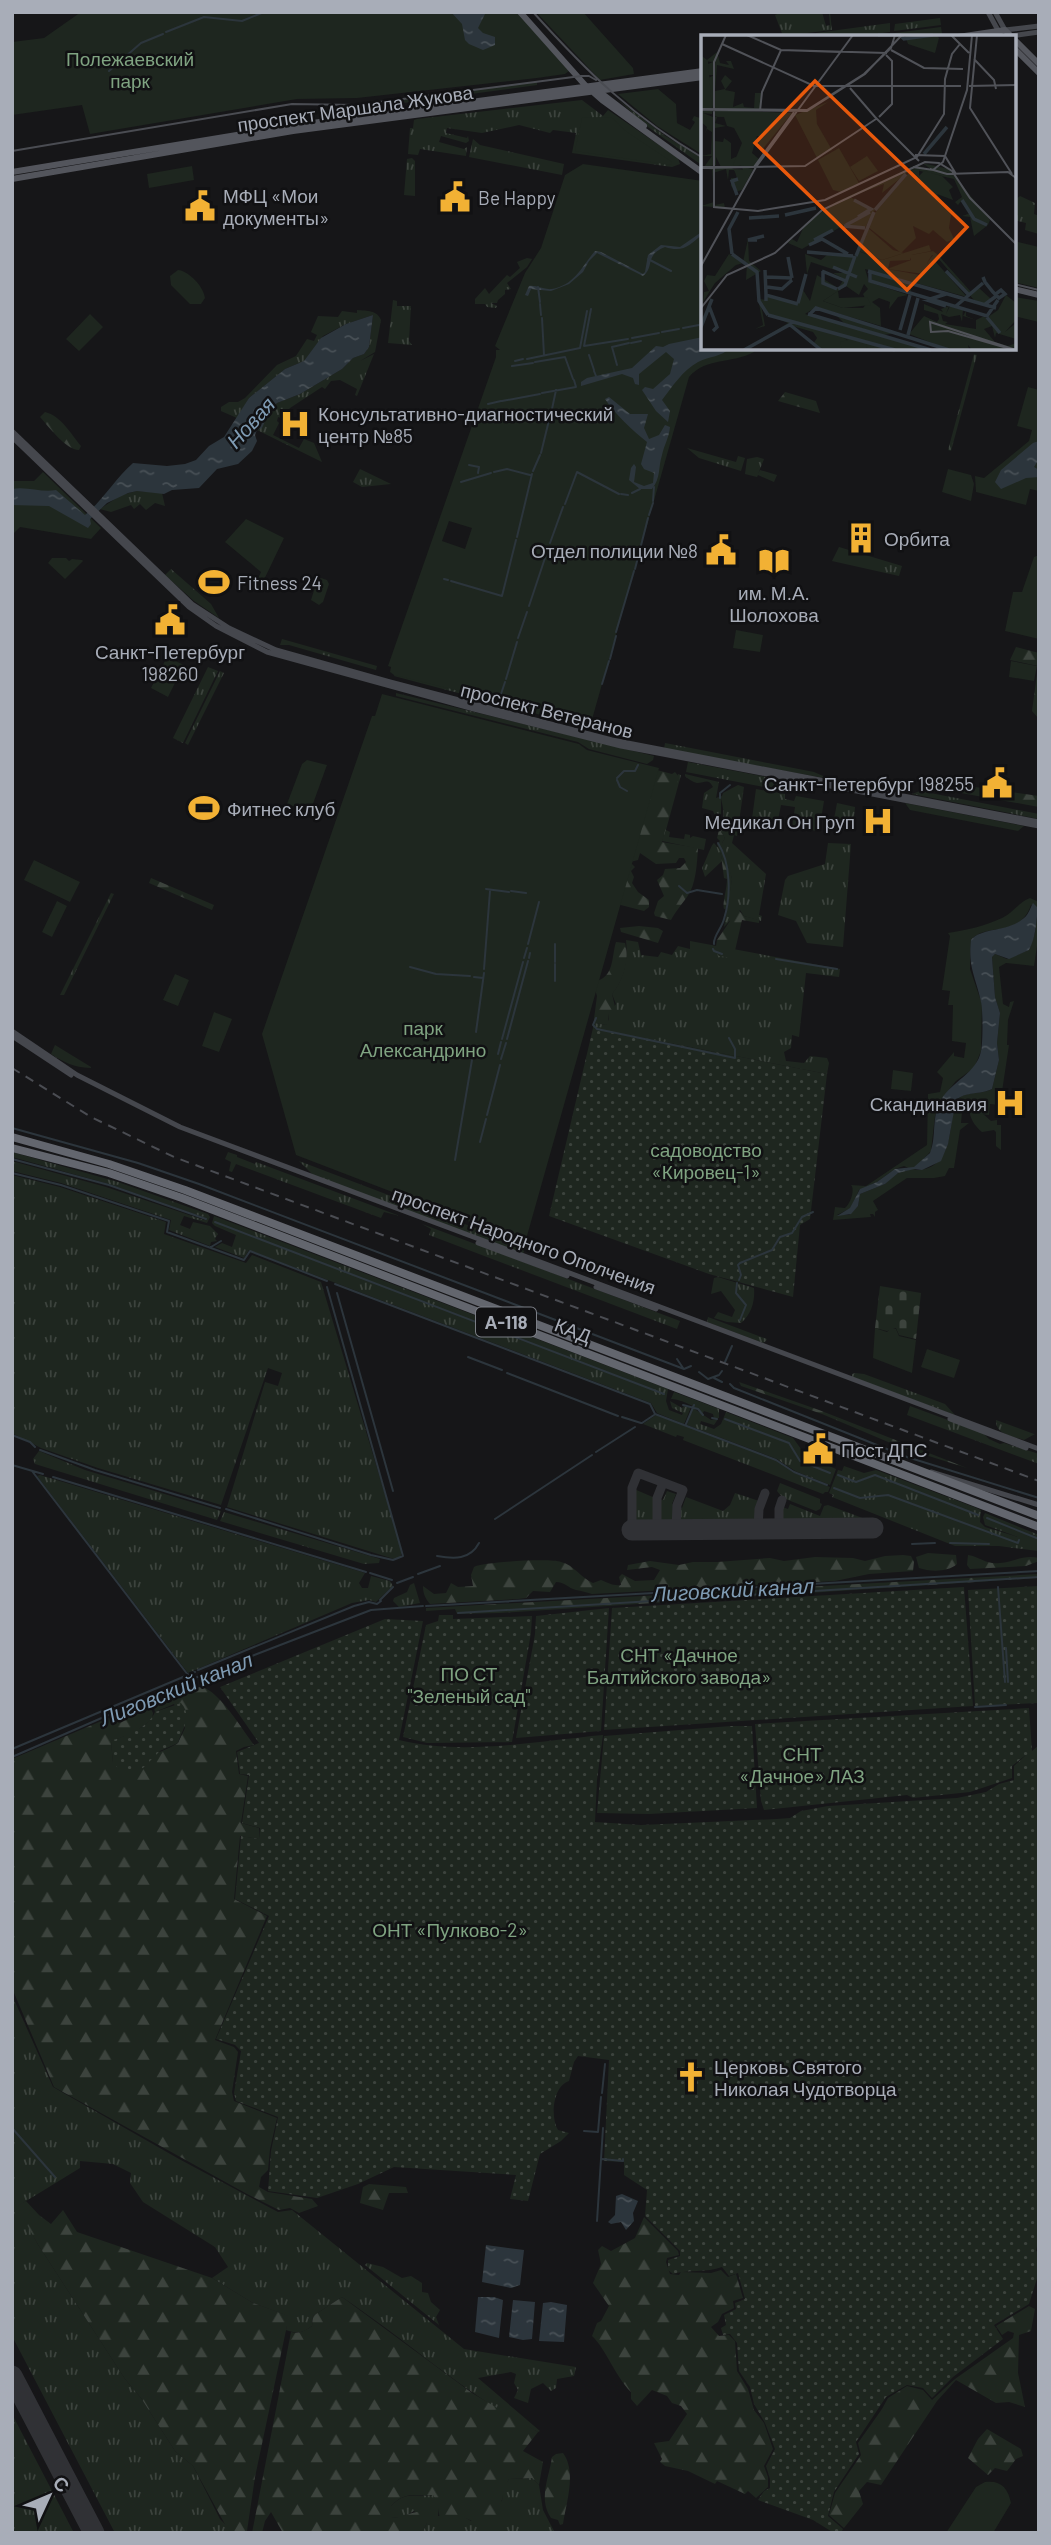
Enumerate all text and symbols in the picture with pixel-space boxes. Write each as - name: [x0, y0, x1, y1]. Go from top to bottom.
- inset map: [701, 35, 1016, 350]
- park label: Полежаевский парк: [66, 47, 194, 92]
- street label: проспект Маршала Жукова: [236, 80, 475, 136]
- public building icon: Be Happy: [438, 180, 472, 214]
- place label: МФЦ «Мои документы»: [223, 184, 329, 229]
- place label: Be Happy: [478, 186, 556, 209]
- public building icon: МФЦ «Мои документы»: [183, 189, 217, 223]
- water label: Новая: [221, 391, 279, 453]
- place label: Консультативно-диагностический центр №85: [318, 402, 613, 447]
- hospital icon: Консультативно-диагностический центр №85: [278, 407, 312, 441]
- building icon: Орбита: [844, 521, 878, 555]
- place label: Орбита: [884, 527, 950, 550]
- public building icon: Отдел полиции №8: [704, 533, 738, 567]
- place label: Отдел полиции №8: [531, 539, 698, 562]
- library icon: им. М.А. Шолохова: [757, 544, 791, 578]
- sports icon: Fitness 24: [197, 565, 231, 599]
- place label: Fitness 24: [237, 571, 322, 594]
- place label: им. М.А. Шолохова: [729, 581, 819, 626]
- public building icon: Санкт-Петербург 198260: [153, 603, 187, 637]
- place label: Санкт-Петербург 198260: [95, 640, 245, 685]
- street label: проспект Ветеранов: [458, 677, 636, 743]
- public building icon: Санкт-Петербург 198255: [980, 766, 1014, 800]
- place label: Санкт-Петербург 198255: [764, 772, 974, 795]
- sports icon: Фитнес клуб: [187, 791, 221, 825]
- place label: Фитнес клуб: [227, 797, 335, 820]
- hospital icon: Медикал Он Груп: [861, 804, 895, 838]
- place label: Медикал Он Груп: [704, 810, 855, 833]
- park label: парк Александрино: [360, 1016, 486, 1061]
- hospital icon: Скандинавия: [993, 1086, 1027, 1120]
- place label: Скандинавия: [870, 1092, 987, 1115]
- park label: садоводство «Кировец-1»: [650, 1138, 762, 1183]
- street label: проспект Народного Ополчения: [389, 1182, 659, 1298]
- road number: А-118: [476, 1308, 536, 1336]
- street label: КАД: [551, 1313, 595, 1347]
- public building icon: Пост ДПС: [801, 1432, 835, 1466]
- place label: Пост ДПС: [841, 1438, 927, 1461]
- water label: Лиговский канал: [649, 1572, 815, 1606]
- park label: СНТ «Дачное Балтийского завода»: [587, 1643, 771, 1688]
- water label: Лиговский канал: [94, 1646, 256, 1731]
- park label: ПО СТ "Зеленый сад": [408, 1662, 530, 1707]
- park label: СНТ «Дачное» ЛАЗ: [739, 1742, 865, 1787]
- park label: ОНТ «Пулково-2»: [372, 1918, 528, 1941]
- place label: Церковь Святого Николая Чудотворца: [714, 2055, 897, 2100]
- church icon: Церковь Святого Николая Чудотворца: [674, 2060, 708, 2094]
- north arrow: [14, 2461, 84, 2531]
- text: С: [49, 2471, 75, 2497]

